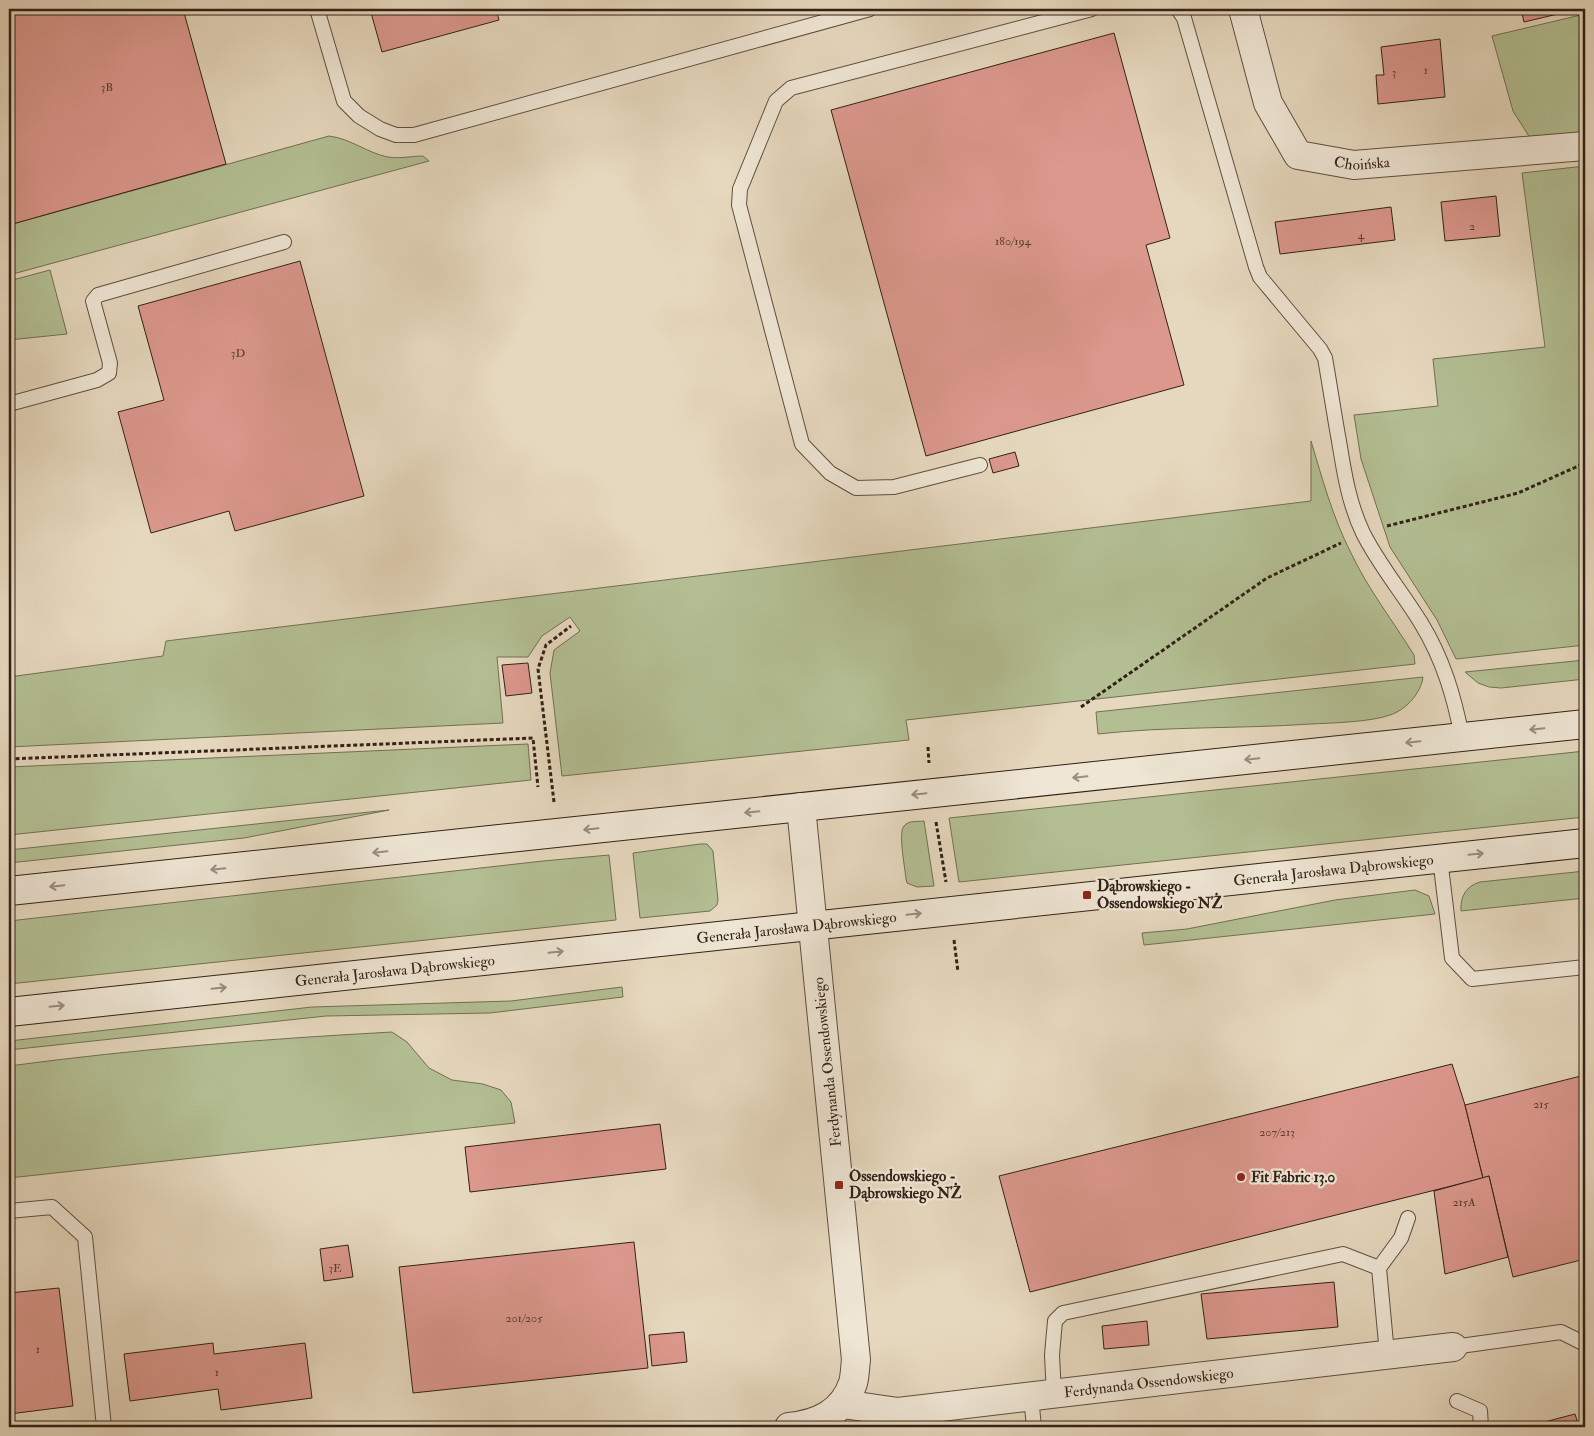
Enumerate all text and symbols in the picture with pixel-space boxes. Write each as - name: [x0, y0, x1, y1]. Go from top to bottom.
- house number: 1: [1424, 63, 1428, 78]
- house number: 3: [1392, 65, 1396, 80]
- house number: 3B: [101, 80, 113, 95]
- street label: Choińska: [1332, 153, 1391, 175]
- house number: 2: [1469, 219, 1475, 234]
- house number: 4: [1358, 228, 1365, 243]
- house number: 180/194: [995, 234, 1032, 249]
- house number: 3D: [231, 346, 245, 361]
- one-way arrow: [1529, 724, 1545, 734]
- one-way arrow: [1406, 737, 1422, 747]
- one-way arrow: [1244, 754, 1260, 764]
- one-way arrow: [1072, 772, 1088, 782]
- one-way arrow: [911, 789, 927, 799]
- one-way arrow: [745, 807, 761, 817]
- one-way arrow: [583, 824, 599, 834]
- one-way arrow: [372, 847, 388, 857]
- one-way arrow: [1468, 849, 1484, 859]
- street label: Generała Jarosława Dąbrowskiego: [1233, 850, 1434, 891]
- one-way arrow: [211, 864, 227, 874]
- place label: Dąbrowskiego - Ossendowskiego NŻ: [1097, 877, 1223, 914]
- one-way arrow: [49, 881, 65, 890]
- marker: Dąbrowskiego - Ossendowskiego NŻ: [1081, 889, 1093, 901]
- street label: Generała Jarosława Dąbrowskiego: [696, 908, 897, 948]
- one-way arrow: [906, 909, 922, 919]
- one-way arrow: [548, 947, 564, 957]
- street label: Generała Jarosława Dąbrowskiego: [294, 951, 496, 991]
- street label: Ferdynanda Ossendowskiego: [809, 976, 846, 1148]
- one-way arrow: [210, 983, 226, 993]
- one-way arrow: [49, 1001, 65, 1011]
- house number: 215: [1533, 1097, 1550, 1112]
- house number: 207/213: [1259, 1125, 1295, 1140]
- place label: Ossendowskiego - Dąbrowskiego NŻ: [849, 1167, 962, 1204]
- place label: Fit Fabric 13.0: [1251, 1168, 1335, 1187]
- marker: Fit Fabric 13.0: [1235, 1171, 1247, 1183]
- marker: Ossendowskiego - Dąbrowskiego NŻ: [833, 1179, 845, 1191]
- house number: 215A: [1452, 1195, 1476, 1210]
- house number: 3E: [328, 1261, 342, 1276]
- house number: 201/205: [505, 1311, 543, 1326]
- house number: 1: [36, 1342, 40, 1357]
- street label: Ferdynanda Ossendowskiego: [1063, 1364, 1235, 1402]
- house number: 1: [215, 1365, 219, 1380]

